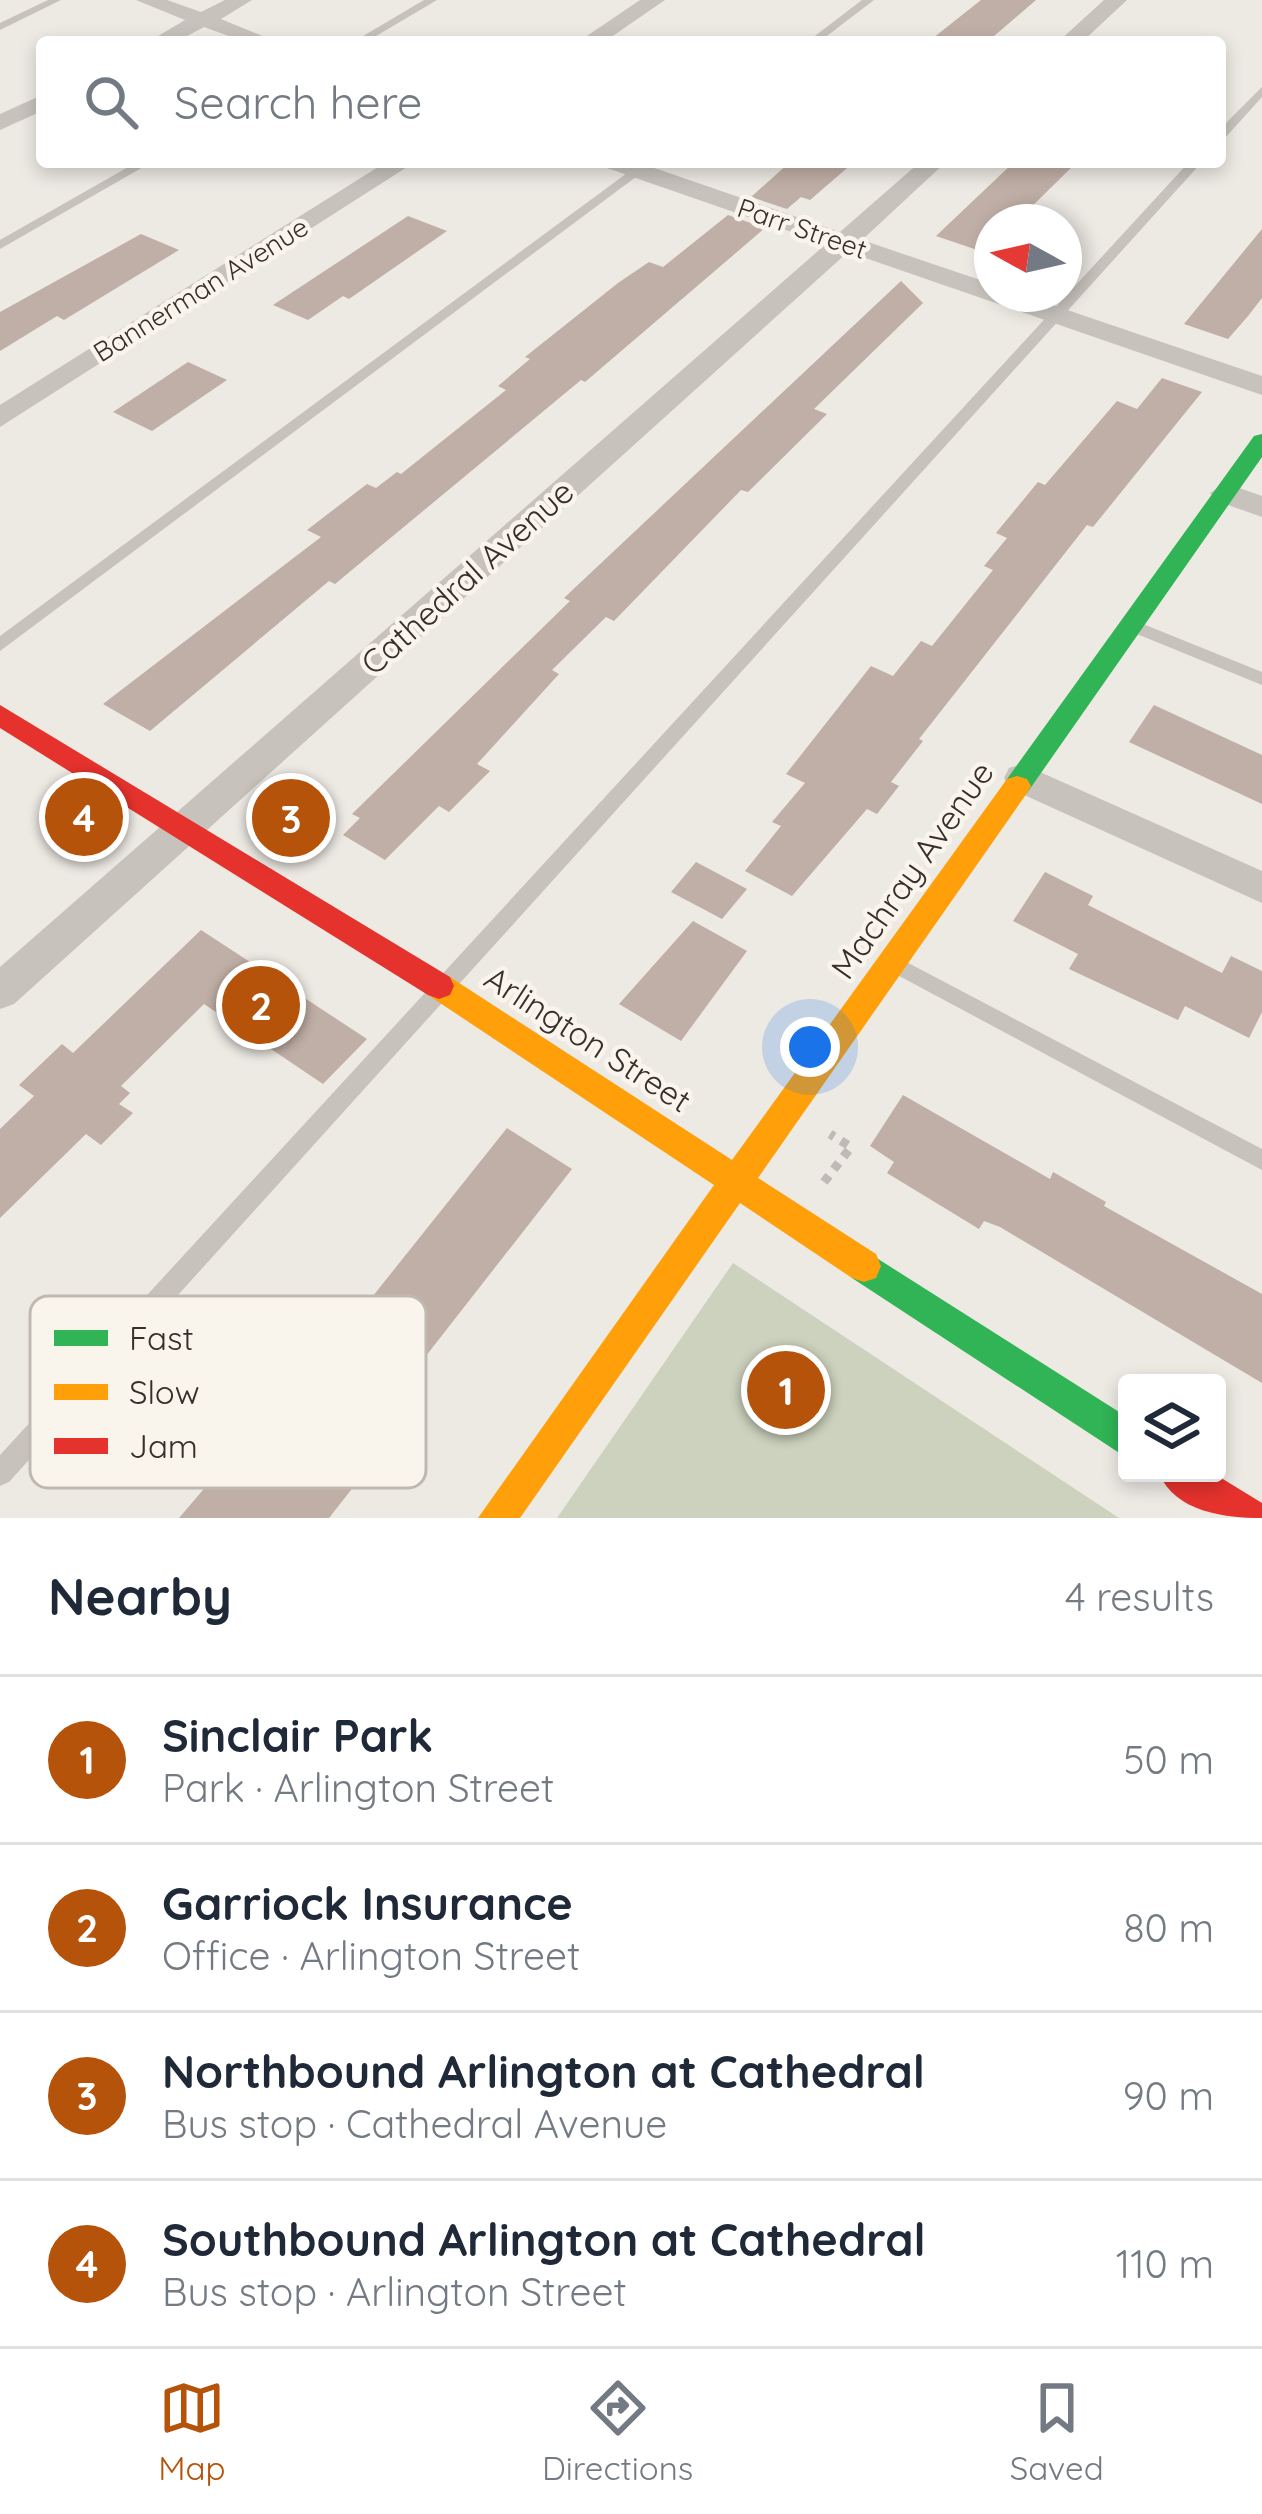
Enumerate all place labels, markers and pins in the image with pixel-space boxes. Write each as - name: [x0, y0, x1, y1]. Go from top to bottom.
- pin: 4: [45, 772, 123, 862]
- pin: 3: [252, 773, 330, 863]
- pin: 2: [222, 960, 300, 1050]
- pin: 1: [747, 1345, 825, 1435]

